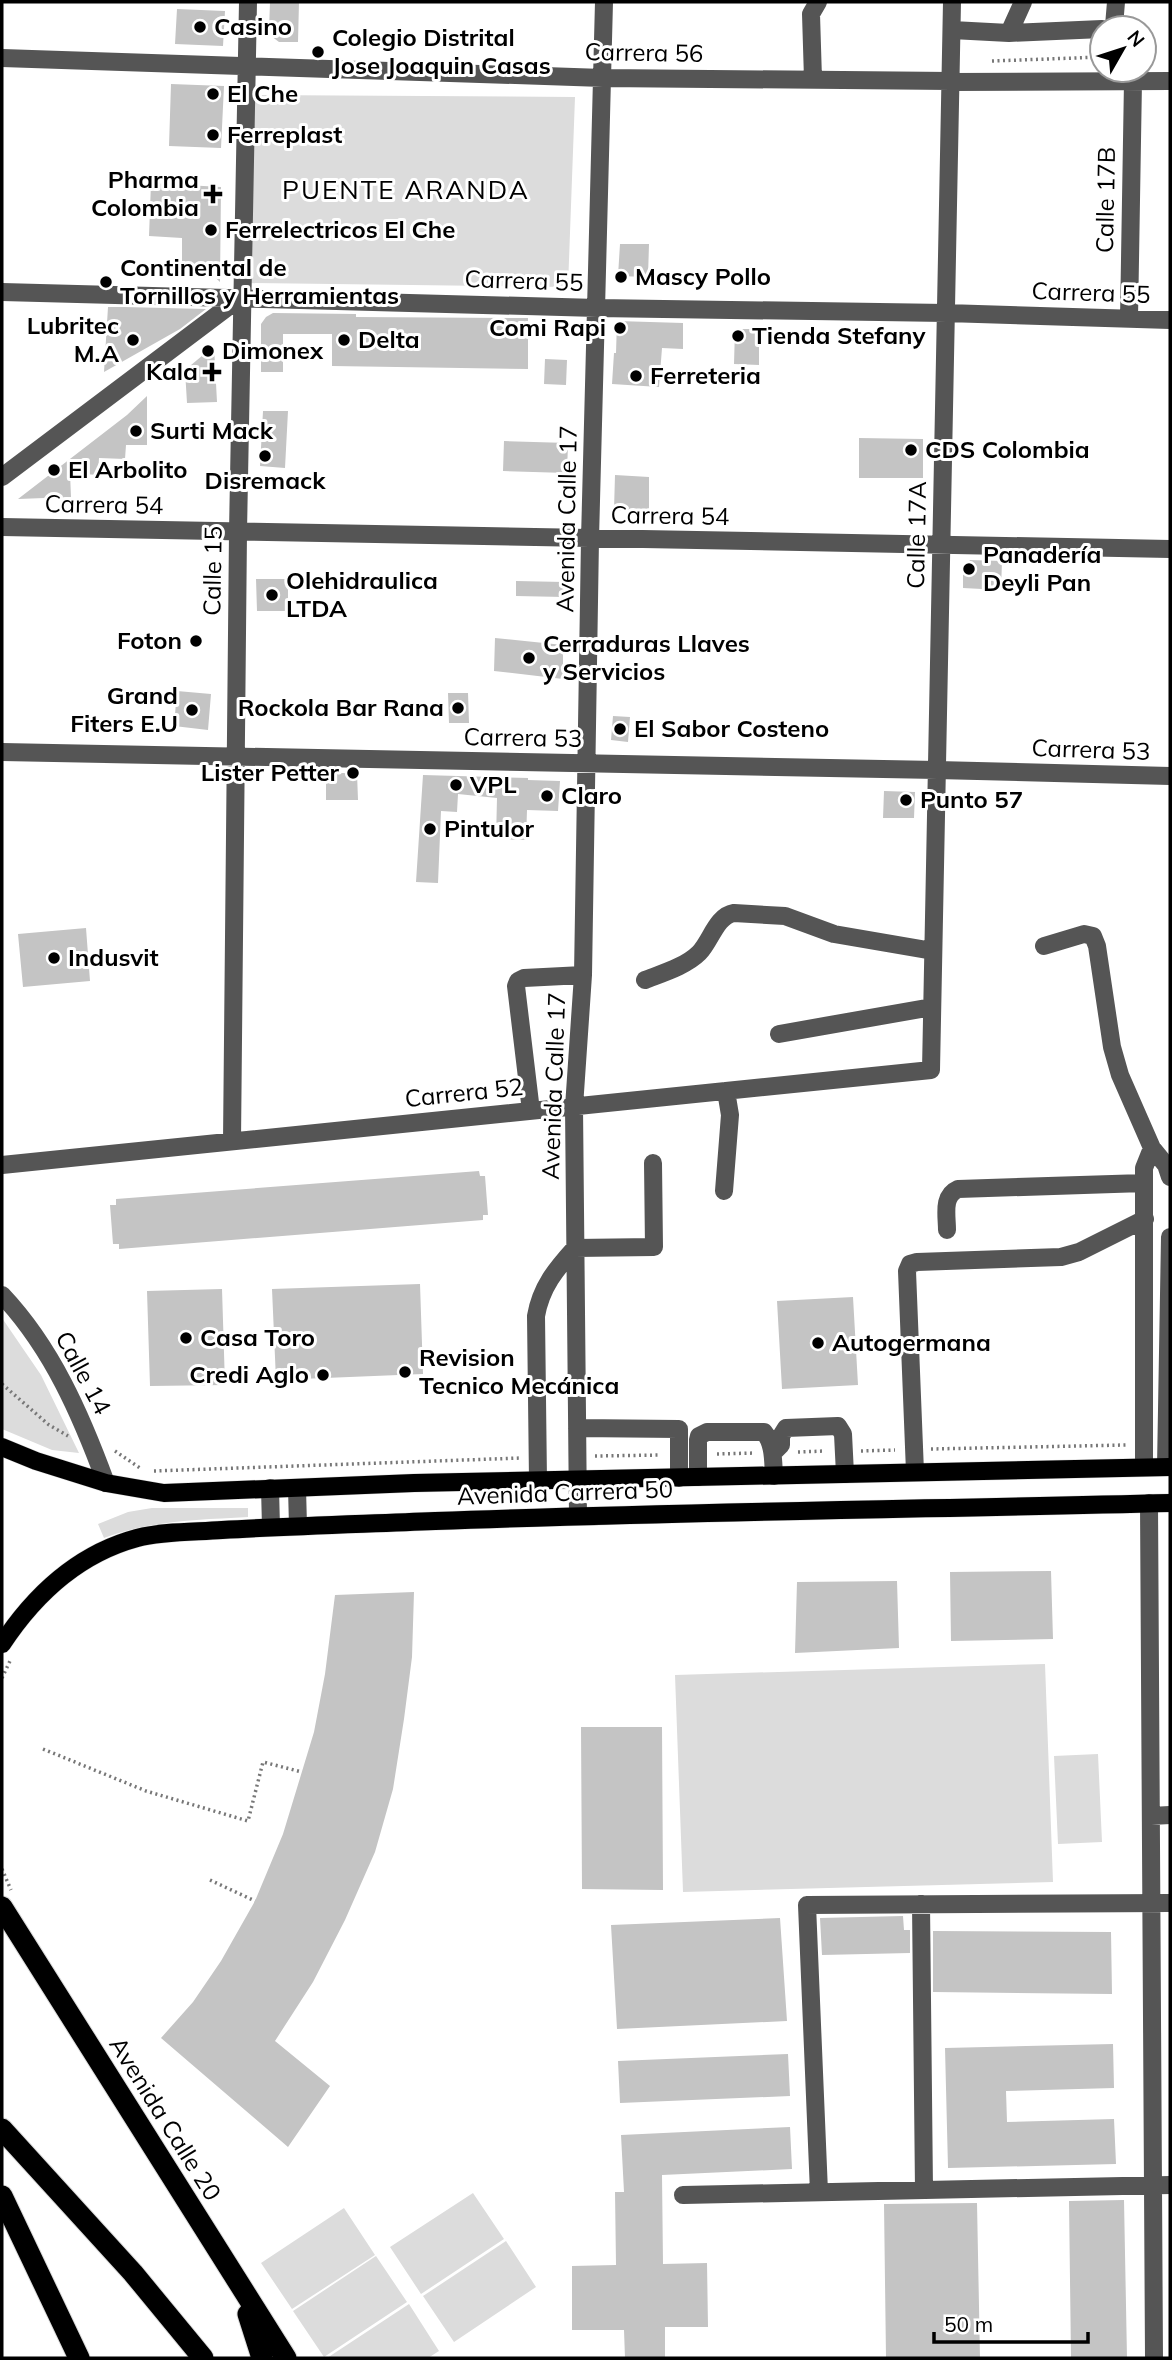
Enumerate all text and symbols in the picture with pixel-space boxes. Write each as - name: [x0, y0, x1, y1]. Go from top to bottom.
- place label: Casino: [214, 11, 292, 41]
- north arrow: [1088, 14, 1158, 84]
- marker: Casino: [192, 19, 208, 35]
- place label: Colegio Distrital Jose Joaquin Casas: [332, 22, 551, 80]
- text: N: [1122, 25, 1150, 51]
- street label: Carrera 56: [584, 36, 704, 68]
- marker: Colegio Distrital Jose Joaquin Casas: [310, 44, 326, 60]
- place label: El Che: [227, 78, 298, 108]
- marker: El Che: [205, 86, 221, 102]
- place label: Ferreplast: [227, 119, 342, 149]
- marker: Ferreplast: [205, 127, 221, 143]
- street label: Calle 17B: [1089, 147, 1121, 253]
- place label: Pharma Colombia: [91, 164, 199, 222]
- district label: PUENTE ARANDA: [282, 173, 530, 206]
- marker: Pharma Colombia: [205, 186, 221, 202]
- place label: Ferrelectricos El Che: [225, 214, 455, 244]
- marker: Ferrelectricos El Che: [203, 222, 219, 238]
- place label: Continental de Tornillos y Herramientas: [120, 252, 399, 310]
- place label: Mascy Pollo: [635, 261, 771, 291]
- street label: Carrera 55: [464, 263, 584, 297]
- marker: Mascy Pollo: [613, 269, 629, 285]
- marker: Continental de Tornillos y Herramientas: [98, 274, 114, 290]
- street label: Carrera 55: [1031, 275, 1151, 309]
- place label: Lubritec M.A: [27, 310, 119, 368]
- place label: Comi Rapi: [489, 312, 606, 342]
- marker: Comi Rapi: [612, 320, 628, 336]
- place label: Tienda Stefany: [752, 320, 926, 350]
- place label: Delta: [358, 324, 420, 354]
- marker: Tienda Stefany: [730, 328, 746, 344]
- marker: Lubritec M.A: [125, 332, 141, 348]
- marker: Delta: [336, 332, 352, 348]
- place label: Dimonex: [222, 335, 324, 365]
- marker: Dimonex: [200, 343, 216, 359]
- place label: Kala: [146, 356, 198, 386]
- place label: Ferreteria: [650, 360, 761, 390]
- marker: Kala: [204, 364, 220, 380]
- marker: Ferreteria: [628, 368, 644, 384]
- place label: Surti Mack: [150, 415, 274, 445]
- marker: Surti Mack: [128, 423, 144, 439]
- street label: Avenida Calle 17: [549, 425, 583, 613]
- place label: CDS Colombia: [925, 434, 1090, 464]
- marker: CDS Colombia: [903, 442, 919, 458]
- marker: Disremack: [257, 448, 273, 464]
- place label: El Arbolito: [68, 454, 187, 484]
- marker: El Arbolito: [46, 462, 62, 478]
- place label: Disremack: [205, 465, 326, 495]
- street label: Calle 17A: [900, 481, 932, 589]
- street label: Carrera 54: [44, 488, 164, 520]
- street label: Carrera 54: [610, 499, 730, 531]
- street label: Calle 15: [196, 526, 228, 616]
- place label: Panadería Deyli Pan: [983, 539, 1101, 597]
- marker: Panadería Deyli Pan: [961, 561, 977, 577]
- place label: Olehidraulica LTDA: [286, 565, 438, 623]
- marker: Olehidraulica LTDA: [264, 587, 280, 603]
- place label: Foton: [117, 625, 182, 655]
- place label: Cerraduras Llaves y Servicios: [542, 628, 750, 686]
- marker: Foton: [188, 633, 204, 649]
- marker: Cerraduras Llaves y Servicios: [521, 650, 537, 666]
- place label: Grand Fiters E.U: [70, 680, 178, 738]
- place label: Rockola Bar Rana: [238, 692, 444, 722]
- marker: Rockola Bar Rana: [450, 700, 466, 716]
- marker: Grand Fiters E.U: [184, 702, 200, 718]
- place label: El Sabor Costeno: [634, 713, 829, 743]
- street label: Carrera 53: [463, 721, 583, 753]
- marker: El Sabor Costeno: [612, 721, 628, 737]
- street label: Carrera 53: [1031, 732, 1151, 766]
- place label: Lister Petter: [201, 757, 340, 787]
- marker: Lister Petter: [345, 765, 361, 781]
- place label: VPL: [469, 769, 517, 799]
- marker: VPL: [448, 777, 464, 793]
- place label: Claro: [561, 780, 622, 810]
- place label: Punto 57: [920, 784, 1023, 814]
- marker: Claro: [539, 788, 555, 804]
- marker: Punto 57: [898, 792, 914, 808]
- place label: Pintulor: [444, 813, 535, 843]
- marker: Pintulor: [422, 821, 438, 837]
- place label: Indusvit: [68, 942, 159, 972]
- marker: Indusvit: [46, 950, 62, 966]
- street label: Avenida Calle 17: [535, 992, 571, 1180]
- street label: Carrera 52: [403, 1071, 525, 1113]
- place label: Casa Toro: [200, 1322, 315, 1352]
- street label: Calle 14: [50, 1326, 118, 1419]
- place label: Autogermana: [832, 1327, 991, 1357]
- marker: Casa Toro: [178, 1330, 194, 1346]
- marker: Autogermana: [810, 1335, 826, 1351]
- place label: Revision Tecnico Mecánica: [419, 1342, 619, 1400]
- place label: Credi Aglo: [189, 1359, 309, 1389]
- marker: Revision Tecnico Mecánica: [397, 1364, 413, 1380]
- marker: Credi Aglo: [315, 1367, 331, 1383]
- street label: Avenida Carrera 50: [456, 1473, 674, 1511]
- street label: Avenida Calle 20: [103, 2031, 228, 2206]
- scale bar: [934, 2300, 1088, 2344]
- text: 50 m: [944, 2311, 993, 2337]

